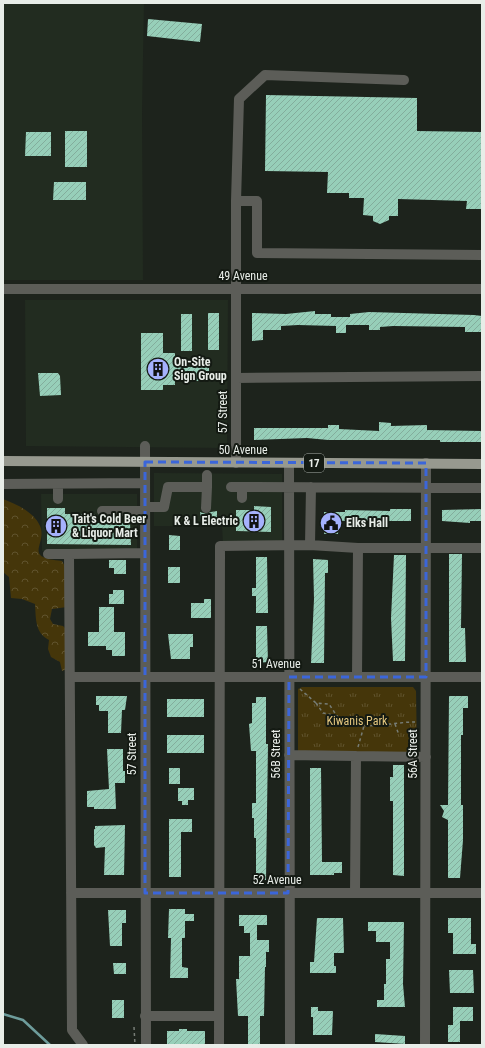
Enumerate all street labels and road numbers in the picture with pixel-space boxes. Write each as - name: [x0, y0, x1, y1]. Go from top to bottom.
- street label: 49 Avenue: [218, 269, 268, 283]
- street label: 57 Street: [216, 390, 230, 433]
- street label: 50 Avenue: [218, 443, 268, 457]
- road number: 17: [304, 454, 324, 472]
- street label: 51 Avenue: [251, 657, 301, 671]
- street label: 56B Street: [269, 729, 283, 779]
- street label: 56A Street: [406, 729, 420, 779]
- street label: 57 Street: [125, 732, 139, 775]
- street label: 52 Avenue: [252, 873, 302, 887]

